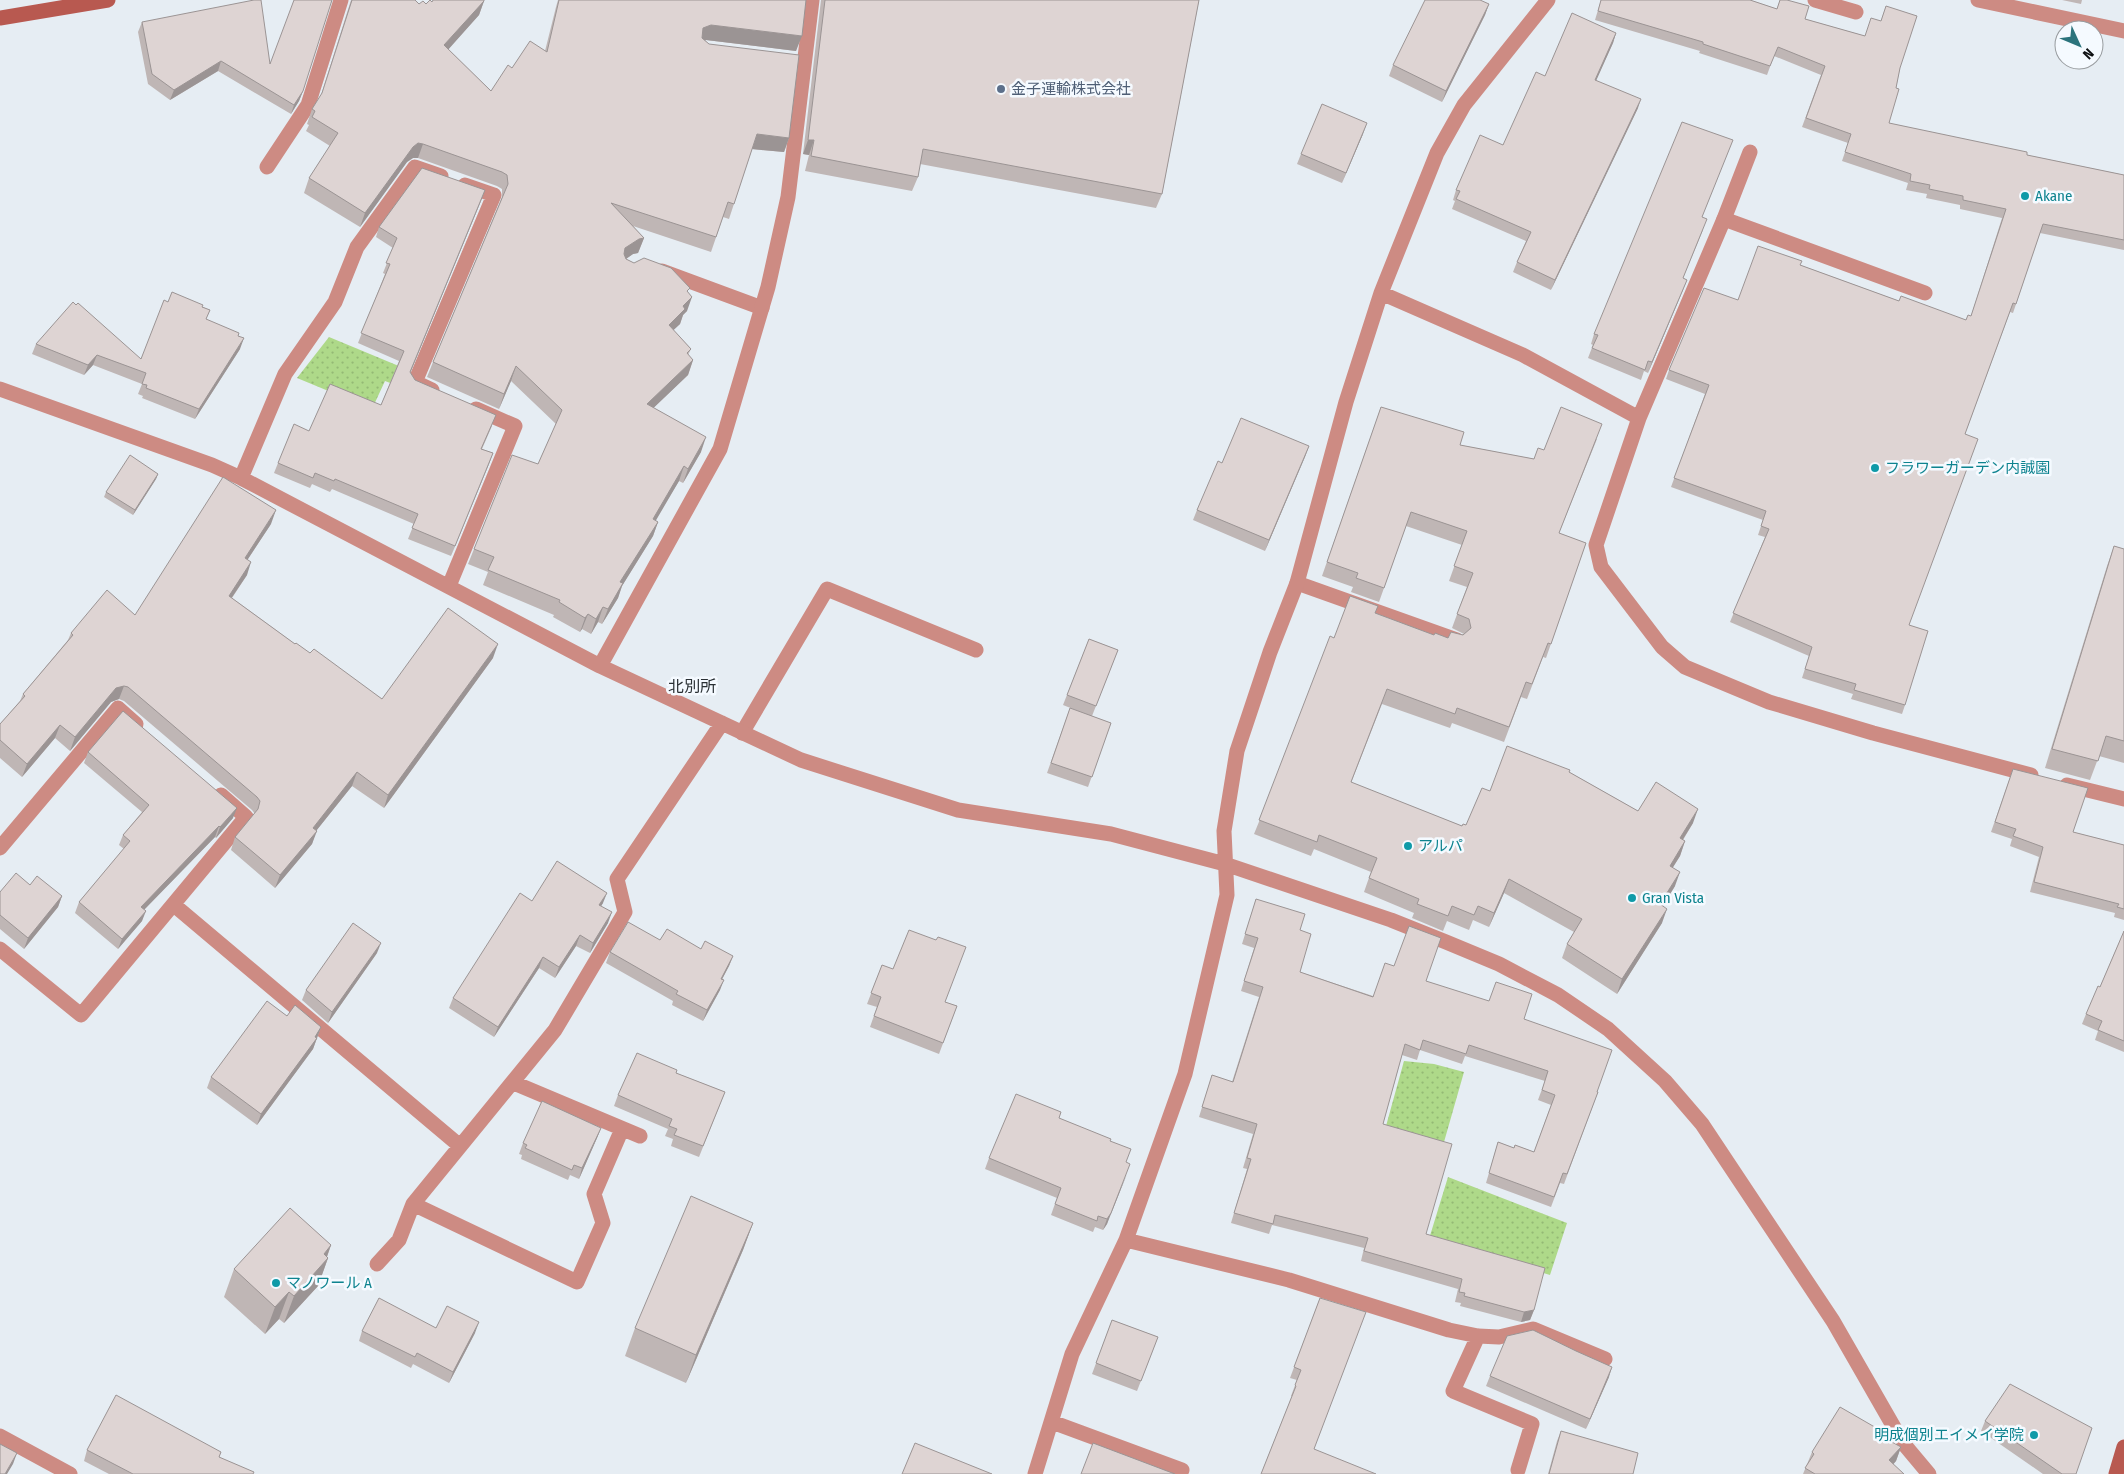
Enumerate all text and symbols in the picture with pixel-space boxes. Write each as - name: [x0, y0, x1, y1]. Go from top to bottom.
- north arrow: [2054, 20, 2104, 70]
- text: N: [2079, 45, 2097, 63]
- place label: 金子運輸株式会社: [1011, 80, 1131, 98]
- marker: 金子運輸株式会社: [995, 83, 1007, 95]
- place label: Akane: [2035, 187, 2072, 205]
- marker: Akane: [2019, 190, 2031, 202]
- place label: フラワーガーデン内誠園: [1885, 459, 2050, 477]
- marker: フラワーガーデン内誠園: [1869, 462, 1881, 474]
- district label: 北別所: [668, 677, 716, 696]
- place label: アルパ: [1418, 837, 1463, 855]
- marker: アルパ: [1402, 840, 1414, 852]
- place label: Gran Vista: [1642, 889, 1704, 907]
- marker: Gran Vista: [1626, 892, 1638, 904]
- place label: マノワール A: [286, 1274, 372, 1292]
- marker: マノワール A: [270, 1277, 282, 1289]
- place label: 明成個別エイメイ学院: [1874, 1426, 2024, 1444]
- marker: 明成個別エイメイ学院: [2028, 1429, 2040, 1441]

